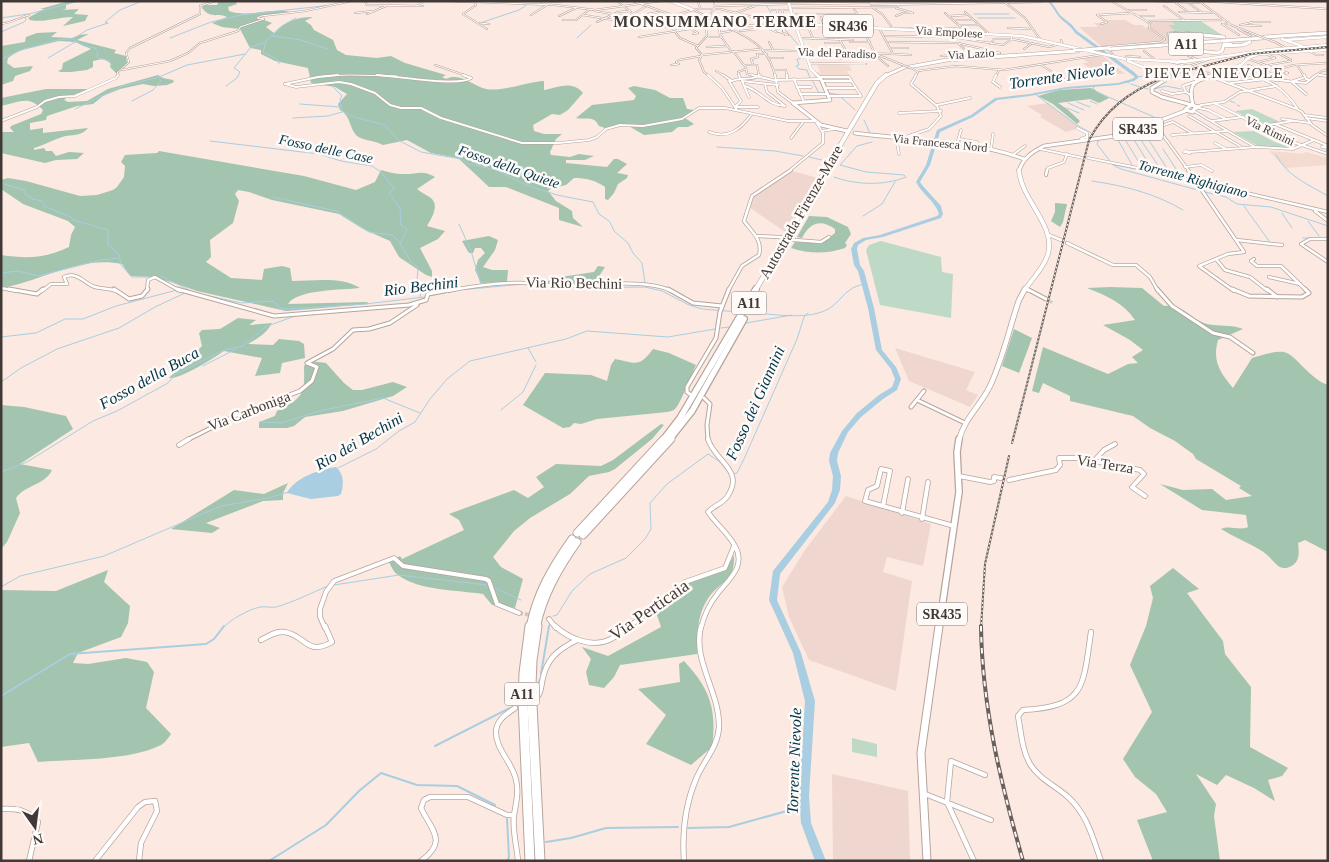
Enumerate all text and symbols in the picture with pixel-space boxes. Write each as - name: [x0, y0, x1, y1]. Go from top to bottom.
- district label: MONSUMMANO TERME: [613, 13, 817, 30]
- road number: SR436: [823, 15, 873, 38]
- street label: Via Empolese: [915, 23, 983, 41]
- road number: A11: [1168, 33, 1204, 56]
- street label: Via del Paradiso: [797, 45, 877, 61]
- street label: Via Lazio: [947, 46, 995, 62]
- water label: Torrente Nievole: [1008, 60, 1116, 92]
- district label: PIEVE A NIEVOLE: [1144, 65, 1284, 81]
- street label: Via Rimini: [1243, 113, 1297, 149]
- road number: SR435: [1113, 118, 1163, 140]
- street label: Via Francesca Nord: [892, 131, 988, 155]
- water label: Fosso delle Case: [277, 132, 374, 166]
- water label: Fosso della Quiete: [456, 142, 561, 191]
- street label: Autostrada Firenze-Mare: [756, 142, 846, 281]
- water label: Torrente Righigiano: [1137, 157, 1249, 201]
- water label: Rio Bechini: [382, 273, 459, 299]
- street label: Via Rio Bechini: [526, 274, 622, 292]
- road number: A11: [732, 292, 766, 314]
- water label: Fosso della Buca: [95, 344, 202, 413]
- water label: Fosso dei Giannini: [722, 344, 788, 463]
- street label: Via Carboniga: [206, 388, 293, 434]
- water label: Rio dei Bechini: [311, 409, 406, 474]
- street label: Via Terza: [1075, 452, 1135, 476]
- street label: Via Perticaia: [605, 575, 693, 645]
- road number: SR435: [917, 602, 967, 626]
- road number: A11: [504, 682, 540, 706]
- water label: Torrente Nievole: [784, 707, 804, 815]
- north arrow: [10, 802, 60, 852]
- text: N: [31, 831, 45, 848]

